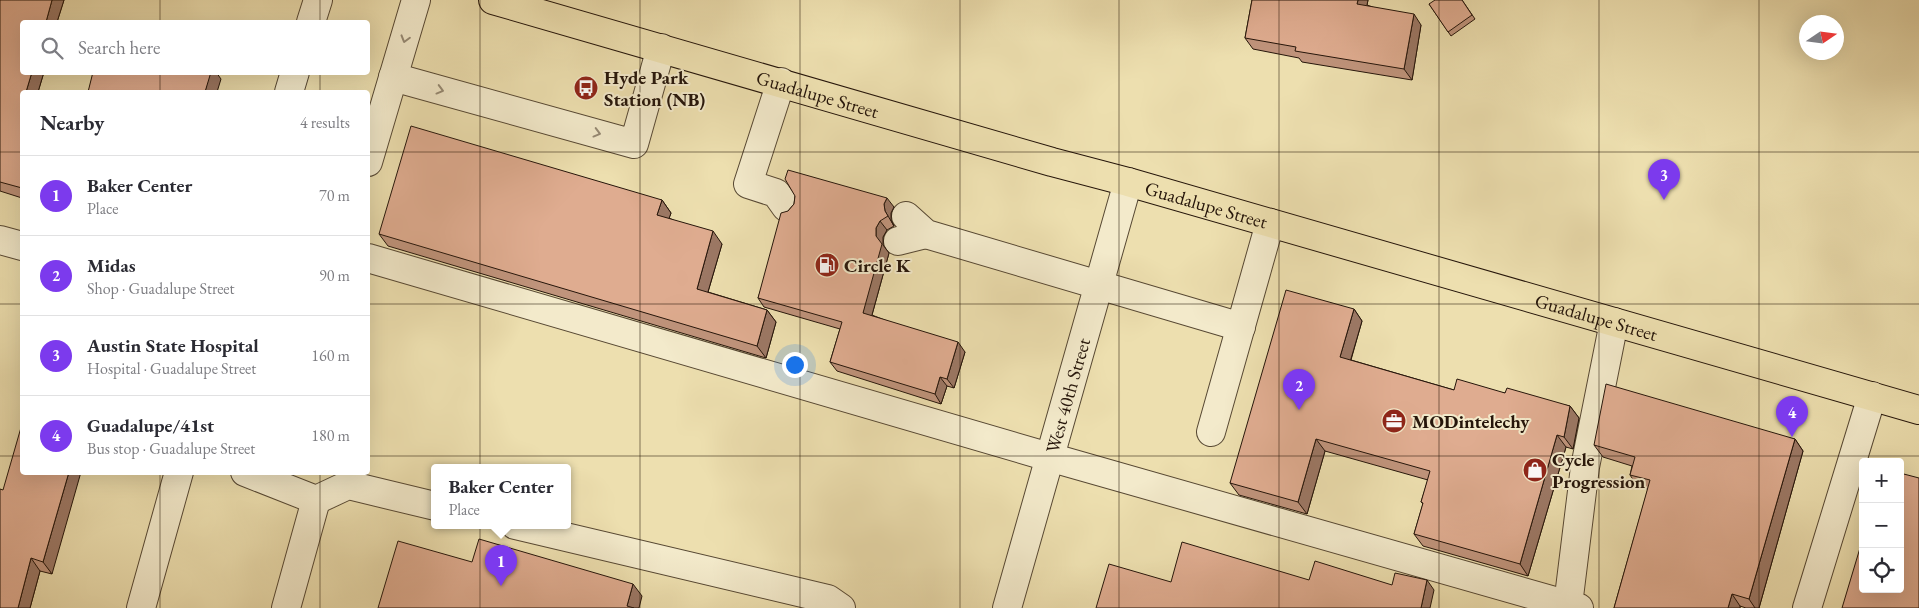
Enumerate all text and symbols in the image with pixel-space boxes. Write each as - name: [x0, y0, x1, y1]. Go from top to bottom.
- north arrow: [1799, 15, 1844, 60]
- search box: [20, 20, 370, 75]
- icon: search: [38, 34, 66, 62]
- one-way arrow: [400, 34, 410, 42]
- text: Search here: [78, 35, 160, 60]
- place label: Hyde Park Station (NB): [604, 65, 705, 112]
- street label: Guadalupe Street: [753, 65, 882, 124]
- bus stop icon: Hyde Park Station (NB): [573, 75, 599, 101]
- one-way arrow: [436, 84, 445, 95]
- text: Nearby: [40, 109, 104, 136]
- text: 4 results: [300, 112, 350, 133]
- one-way arrow: [592, 128, 601, 138]
- pin: 3: [1648, 159, 1680, 200]
- text: Baker Center: [87, 173, 192, 198]
- street label: Guadalupe Street: [1142, 176, 1270, 235]
- text: 1: [52, 185, 60, 206]
- text: 70 m: [319, 185, 350, 206]
- text: Place: [87, 198, 119, 219]
- fuel station icon: Circle K: [814, 252, 840, 278]
- text: Midas: [87, 253, 136, 278]
- place label: Circle K: [844, 253, 911, 278]
- text: 2: [52, 265, 60, 286]
- text: 90 m: [319, 265, 350, 286]
- text: Shop · Guadalupe Street: [87, 278, 235, 299]
- street label: Guadalupe Street: [1532, 288, 1660, 347]
- text: Austin State Hospital: [87, 333, 259, 358]
- street label: West 40th Street: [1040, 335, 1096, 456]
- text: 3: [52, 345, 60, 366]
- text: 160 m: [311, 345, 350, 366]
- your location: [782, 352, 808, 378]
- text: Hospital · Guadalupe Street: [87, 358, 256, 379]
- pin: 2: [1283, 369, 1315, 410]
- pin: 4: [1776, 396, 1808, 437]
- office icon: MODintelechy: [1381, 408, 1407, 434]
- place label: MODintelechy: [1412, 409, 1530, 434]
- text: Guadalupe/41st: [87, 413, 214, 438]
- text: 4: [52, 425, 60, 446]
- text: 180 m: [311, 425, 350, 446]
- text: Bus stop · Guadalupe Street: [87, 438, 255, 459]
- place label: Cycle Progression: [1552, 447, 1646, 494]
- shop icon: Cycle Progression: [1522, 457, 1548, 483]
- map controls: [1859, 458, 1904, 593]
- button: +: [1859, 458, 1904, 503]
- popup: [431, 464, 571, 529]
- text: Baker Center: [448, 474, 554, 499]
- text: Place: [448, 499, 480, 520]
- button: −: [1859, 503, 1904, 548]
- pin: 1: [485, 545, 517, 586]
- button: locate: [1859, 548, 1904, 593]

